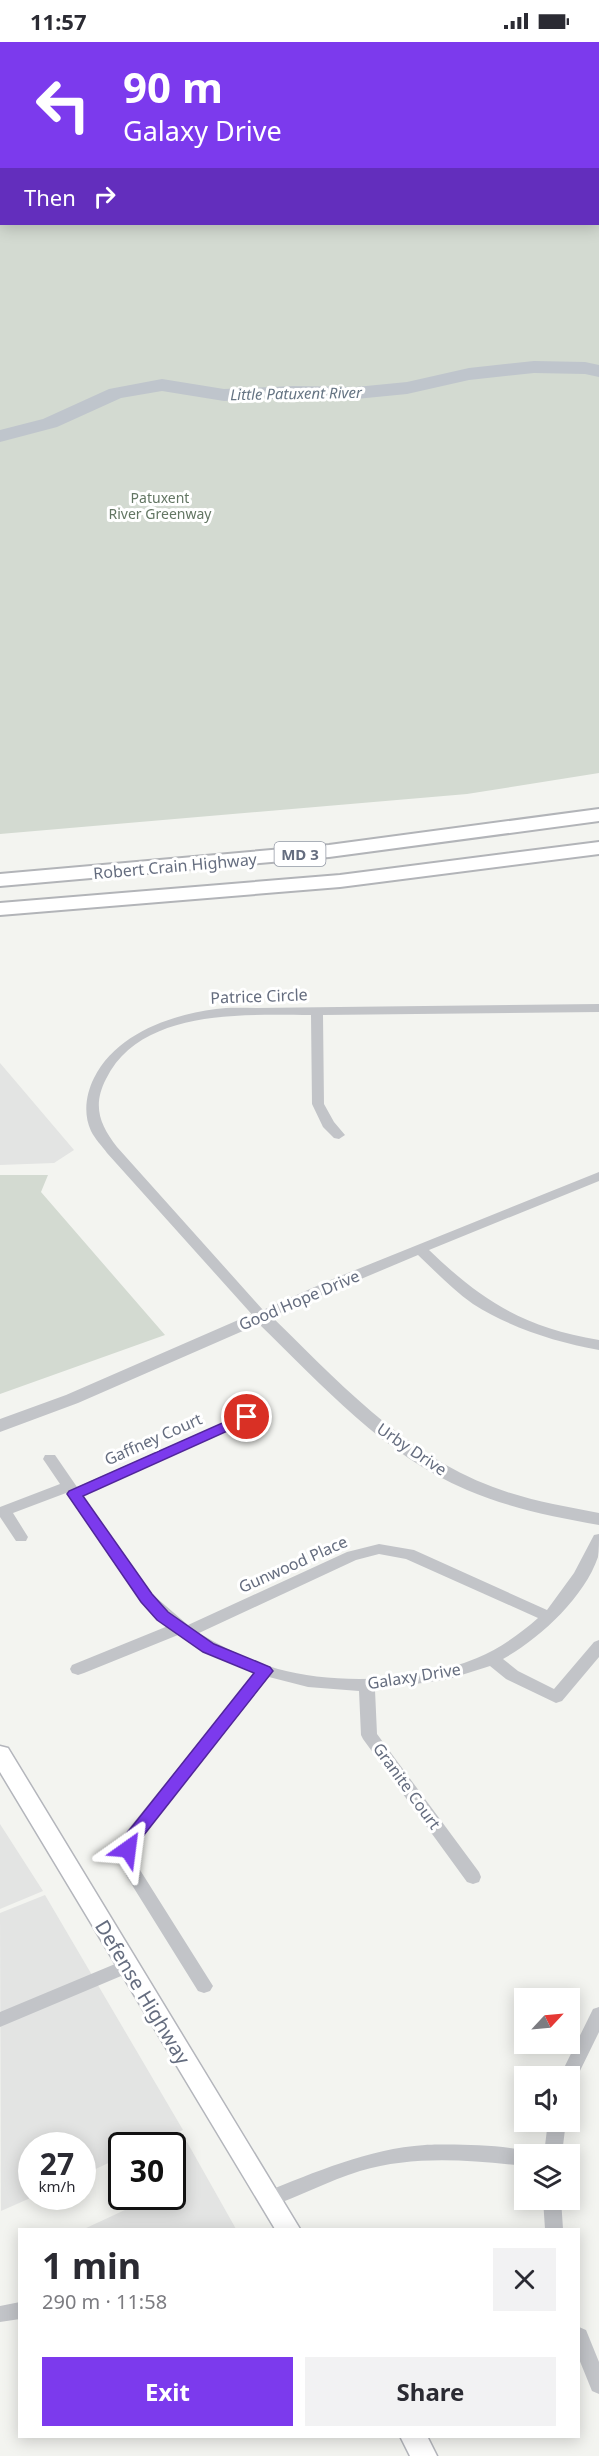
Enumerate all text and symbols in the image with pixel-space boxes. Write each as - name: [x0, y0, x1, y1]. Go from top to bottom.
- text: 11:57: [30, 6, 87, 36]
- text: 90 m: [123, 58, 223, 115]
- icon: left: [24, 66, 102, 144]
- text: Galaxy Drive: [123, 112, 282, 149]
- icon: right: [88, 180, 121, 213]
- text: Then: [24, 182, 76, 212]
- water label: Little Patuxent River: [230, 382, 363, 404]
- park label: Patuxent River Greenway: [109, 488, 212, 523]
- road number: MD 3: [274, 842, 326, 866]
- street label: Robert Crain Highway: [92, 848, 258, 884]
- street label: Patrice Circle: [210, 983, 308, 1009]
- street label: Good Hope Drive: [235, 1265, 363, 1335]
- pin: [221, 1391, 272, 1442]
- icon: arrive: [230, 1400, 263, 1433]
- street label: Gaffney Court: [101, 1408, 205, 1470]
- street label: Urby Drive: [373, 1418, 451, 1480]
- street label: Gunwood Place: [235, 1530, 351, 1598]
- street label: Galaxy Drive: [366, 1658, 462, 1694]
- street label: Granite Court: [368, 1738, 446, 1834]
- position arrow: [96, 1817, 160, 1881]
- street label: Defense Highway: [89, 1915, 197, 2070]
- north arrow: [514, 1988, 580, 2054]
- map controls: [514, 1988, 580, 2210]
- button: sound: [514, 2066, 580, 2132]
- speed limit sign: 30: [108, 2132, 186, 2210]
- text: 27: [40, 2143, 74, 2184]
- button: layers: [514, 2144, 580, 2210]
- text: km/h: [39, 2176, 75, 2196]
- text: 1 min: [42, 2241, 141, 2290]
- button: close: [493, 2248, 556, 2311]
- text: 290 m · 11:58: [42, 2288, 167, 2315]
- button: Exit: [42, 2357, 293, 2426]
- button: Share: [305, 2357, 556, 2426]

